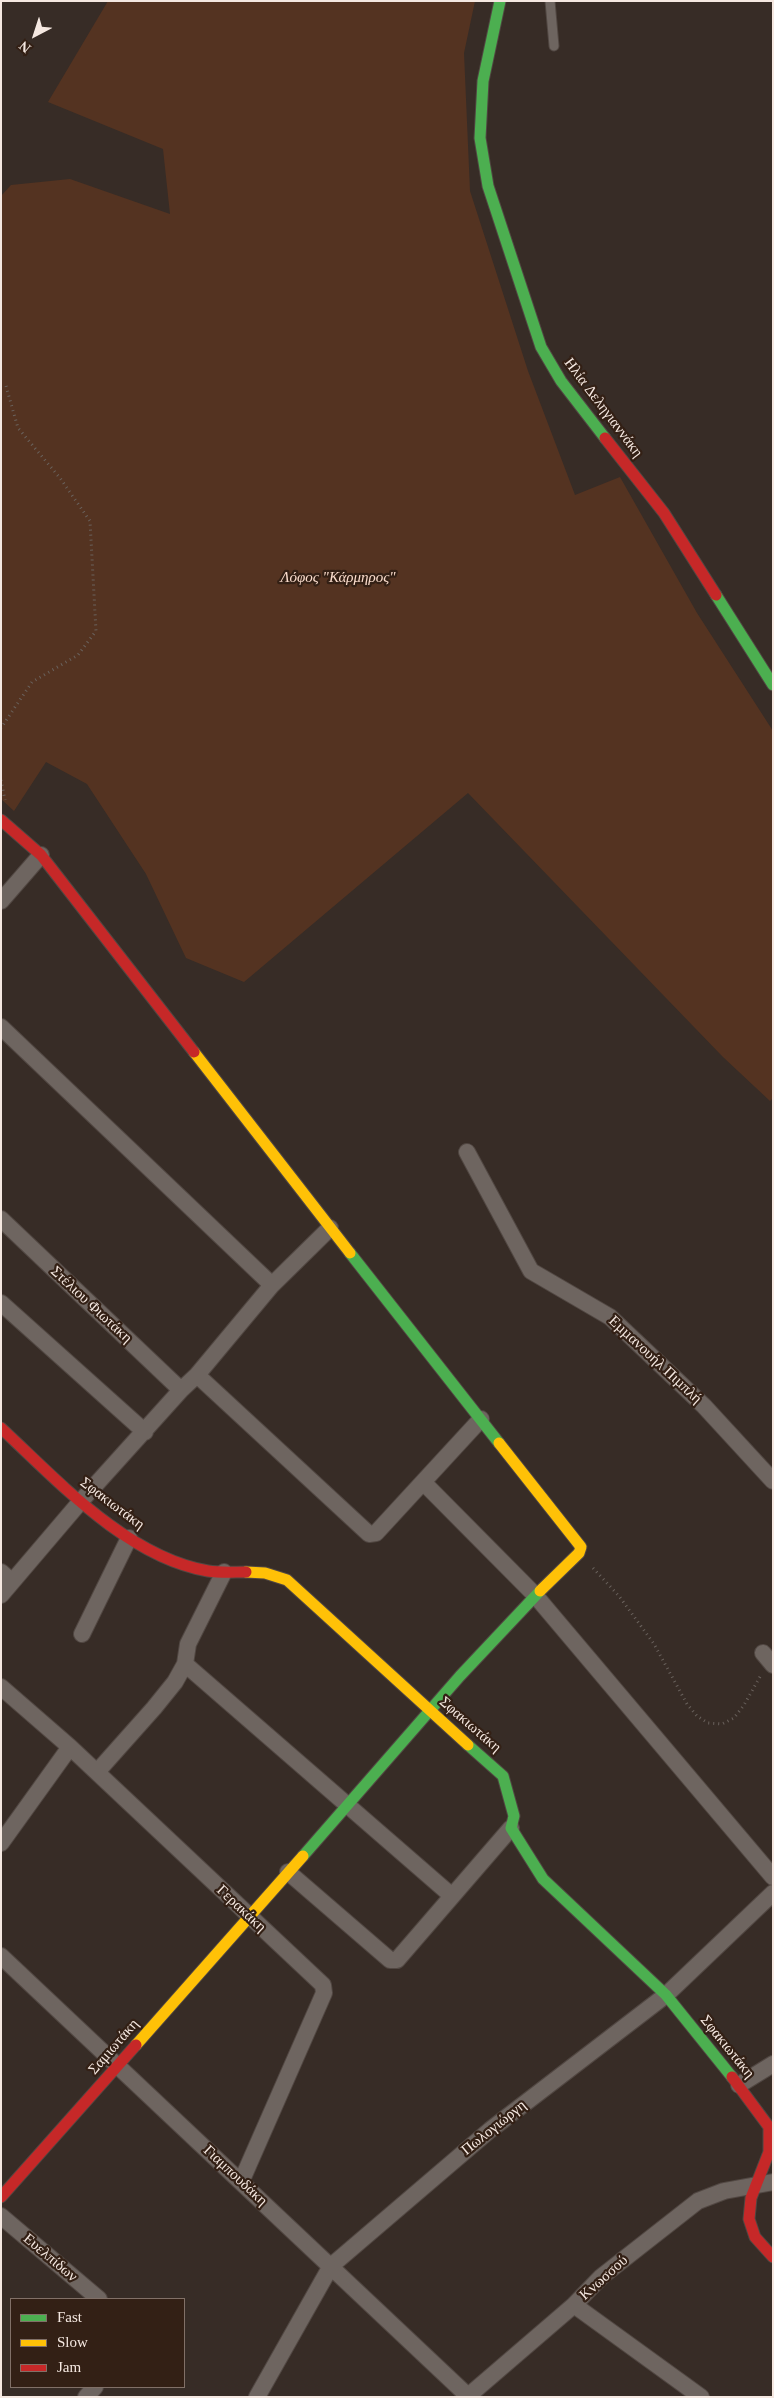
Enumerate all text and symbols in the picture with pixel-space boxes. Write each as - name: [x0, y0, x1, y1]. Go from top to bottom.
- north arrow: [10, 10, 60, 60]
- text: N: [16, 38, 34, 56]
- street label: Ηλία Δεληγιαννάκη: [560, 355, 646, 461]
- park label: Λόφος "Κάρμηρος": [280, 569, 396, 587]
- street label: Στέλιου Φιωτάκη: [47, 1263, 135, 1347]
- street label: Εµµανουήλ Πιµπλή: [605, 1312, 705, 1408]
- street label: Σφακιωτάκη: [76, 1474, 148, 1534]
- street label: Σφακιωτάκη: [435, 1693, 505, 1757]
- street label: Γερακάκη: [213, 1882, 269, 1936]
- street label: Σφακιωτάκη: [696, 2012, 758, 2082]
- street label: Σαμιωτάκη: [85, 2015, 143, 2079]
- street label: Πωλογιώργη: [458, 2096, 530, 2160]
- street label: Γιαμπουδάκη: [199, 2142, 271, 2210]
- street label: Ευελπίδων: [19, 2230, 81, 2286]
- street label: Κνωσσού: [576, 2252, 632, 2304]
- legend: [10, 2298, 185, 2388]
- text: Fast: [57, 2309, 82, 2325]
- text: Slow: [57, 2334, 88, 2350]
- text: Jam: [57, 2359, 81, 2375]

